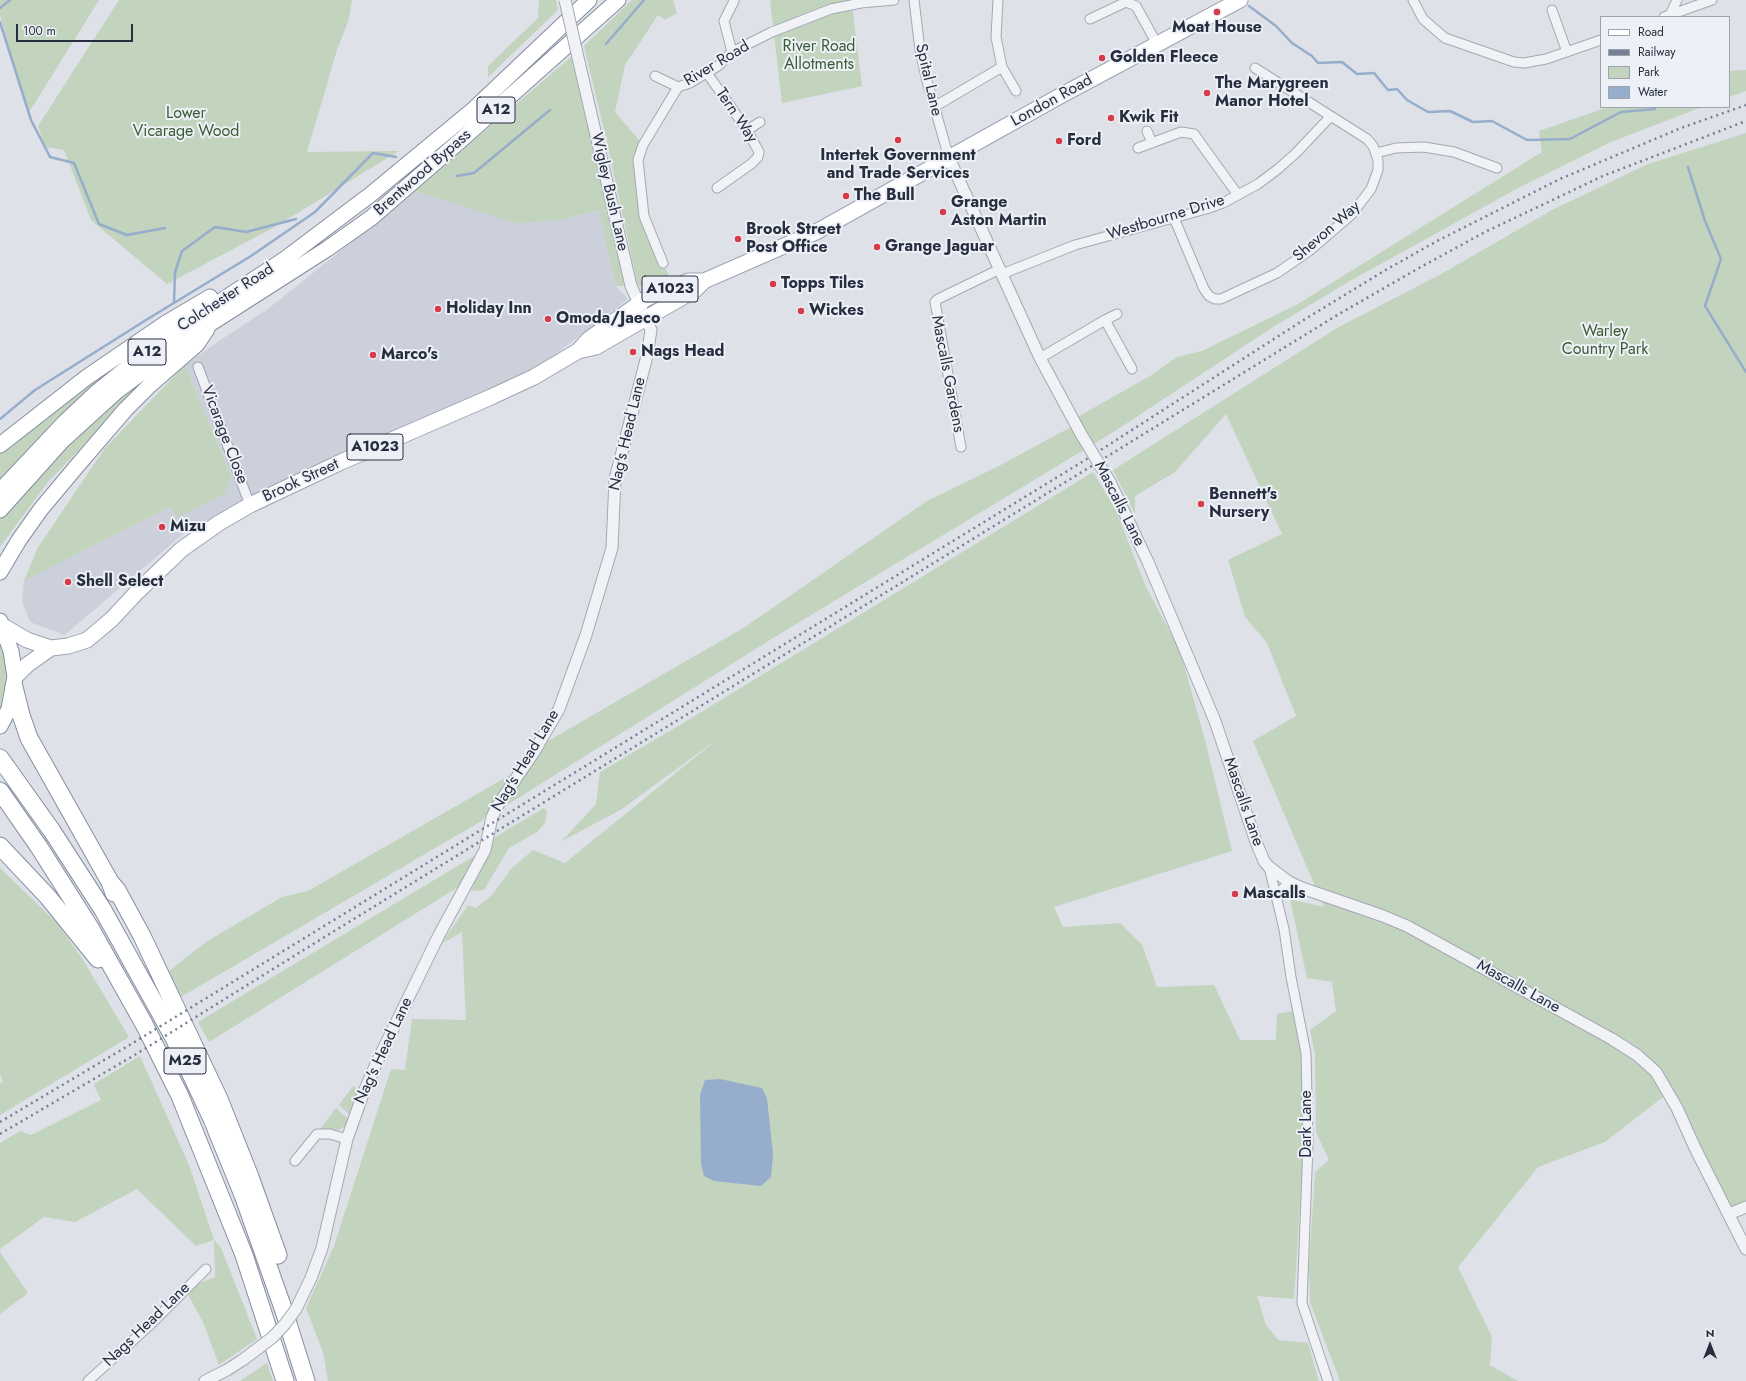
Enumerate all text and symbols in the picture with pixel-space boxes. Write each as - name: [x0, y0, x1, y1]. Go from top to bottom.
- marker: Moat House: [1212, 7, 1222, 17]
- scale bar: [18, 16, 135, 42]
- legend: [1600, 16, 1730, 108]
- place label: Moat House: [1172, 18, 1262, 38]
- text: 100 m: [23, 22, 56, 40]
- text: Road: [1638, 23, 1664, 41]
- street label: River Road: [681, 37, 753, 91]
- park label: River Road Allotments: [783, 37, 855, 75]
- street label: Spital Lane: [910, 42, 946, 118]
- text: Railway: [1638, 43, 1676, 61]
- place label: Golden Fleece: [1110, 48, 1218, 68]
- marker: Golden Fleece: [1097, 53, 1107, 63]
- text: Park: [1638, 63, 1659, 81]
- street label: London Road: [1008, 71, 1096, 131]
- place label: The Marygreen Manor Hotel: [1215, 74, 1329, 112]
- text: Water: [1638, 83, 1668, 101]
- street label: Tern Way: [711, 85, 761, 147]
- marker: The Marygreen Manor Hotel: [1202, 88, 1212, 98]
- road number: A12: [477, 97, 515, 123]
- park label: Lower Vicarage Wood: [133, 104, 239, 142]
- place label: Kwik Fit: [1119, 108, 1178, 128]
- marker: Kwik Fit: [1106, 113, 1116, 123]
- street label: Brentwood Bypass: [371, 126, 475, 220]
- street label: Wigley Bush Lane: [586, 131, 632, 253]
- place label: Ford: [1067, 131, 1101, 151]
- marker: Intertek Government and Trade Services: [893, 135, 903, 145]
- marker: Ford: [1054, 136, 1064, 146]
- place label: Intertek Government and Trade Services: [820, 146, 976, 184]
- place label: The Bull: [854, 186, 915, 206]
- marker: The Bull: [841, 191, 851, 201]
- street label: Westbourne Drive: [1105, 191, 1227, 245]
- place label: Grange Aston Martin: [951, 193, 1047, 231]
- street label: Shevon Way: [1289, 198, 1365, 266]
- marker: Grange Aston Martin: [938, 207, 948, 217]
- place label: Brook Street Post Office: [746, 220, 841, 258]
- marker: Brook Street Post Office: [733, 234, 743, 244]
- place label: Grange Jaguar: [885, 237, 994, 257]
- marker: Grange Jaguar: [872, 242, 882, 252]
- street label: Colchester Road: [174, 260, 278, 336]
- place label: Topps Tiles: [781, 274, 864, 294]
- road number: A1023: [642, 276, 698, 302]
- marker: Topps Tiles: [768, 279, 778, 289]
- place label: Holiday Inn: [446, 299, 532, 319]
- place label: Wickes: [809, 301, 864, 321]
- marker: Holiday Inn: [433, 304, 443, 314]
- marker: Wickes: [796, 306, 806, 316]
- place label: Omoda/Jaeco: [556, 309, 660, 329]
- marker: Omoda/Jaeco: [543, 314, 553, 324]
- street label: Mascalls Gardens: [926, 314, 968, 434]
- park label: Warley Country Park: [1562, 322, 1648, 360]
- road number: A12: [128, 339, 166, 365]
- place label: Nags Head: [641, 342, 724, 362]
- place label: Marco's: [381, 345, 438, 365]
- marker: Nags Head: [628, 347, 638, 357]
- marker: Marco's: [368, 350, 378, 360]
- street label: Nag's Head Lane: [606, 375, 650, 493]
- street label: Vicarage Close: [196, 383, 252, 487]
- road number: A1023: [347, 434, 403, 460]
- street label: Brook Street: [260, 455, 342, 507]
- street label: Mascalls Lane: [1089, 458, 1149, 550]
- place label: Bennett's Nursery: [1209, 485, 1277, 523]
- marker: Bennett's Nursery: [1196, 499, 1206, 509]
- place label: Mizu: [170, 517, 206, 537]
- marker: Mizu: [157, 522, 167, 532]
- place label: Shell Select: [76, 572, 163, 592]
- marker: Shell Select: [63, 577, 73, 587]
- street label: Nag's Head Lane: [488, 706, 564, 816]
- street label: Mascalls Lane: [1219, 755, 1267, 849]
- place label: Mascalls: [1243, 884, 1306, 904]
- marker: Mascalls: [1230, 889, 1240, 899]
- street label: Mascalls Lane: [1473, 956, 1563, 1018]
- street label: Nag's Head Lane: [351, 994, 417, 1108]
- road number: M25: [164, 1048, 206, 1074]
- street label: Dark Lane: [1297, 1090, 1317, 1158]
- street label: Nags Head Lane: [100, 1279, 194, 1371]
- north arrow: [1690, 1325, 1730, 1365]
- text: N: [1706, 1325, 1714, 1341]

